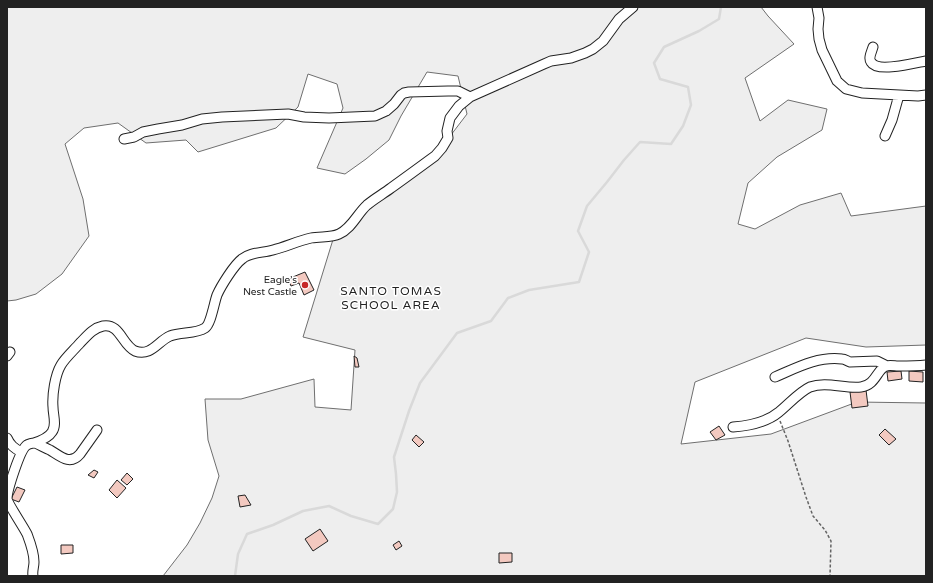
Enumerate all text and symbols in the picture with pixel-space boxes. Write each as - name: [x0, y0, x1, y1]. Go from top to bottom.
- place label: Eagle’s Nest Castle: [243, 274, 297, 298]
- marker: Eagle’s Nest Castle: [300, 280, 310, 290]
- district label: SANTO TOMAS SCHOOL AREA: [340, 284, 442, 312]

